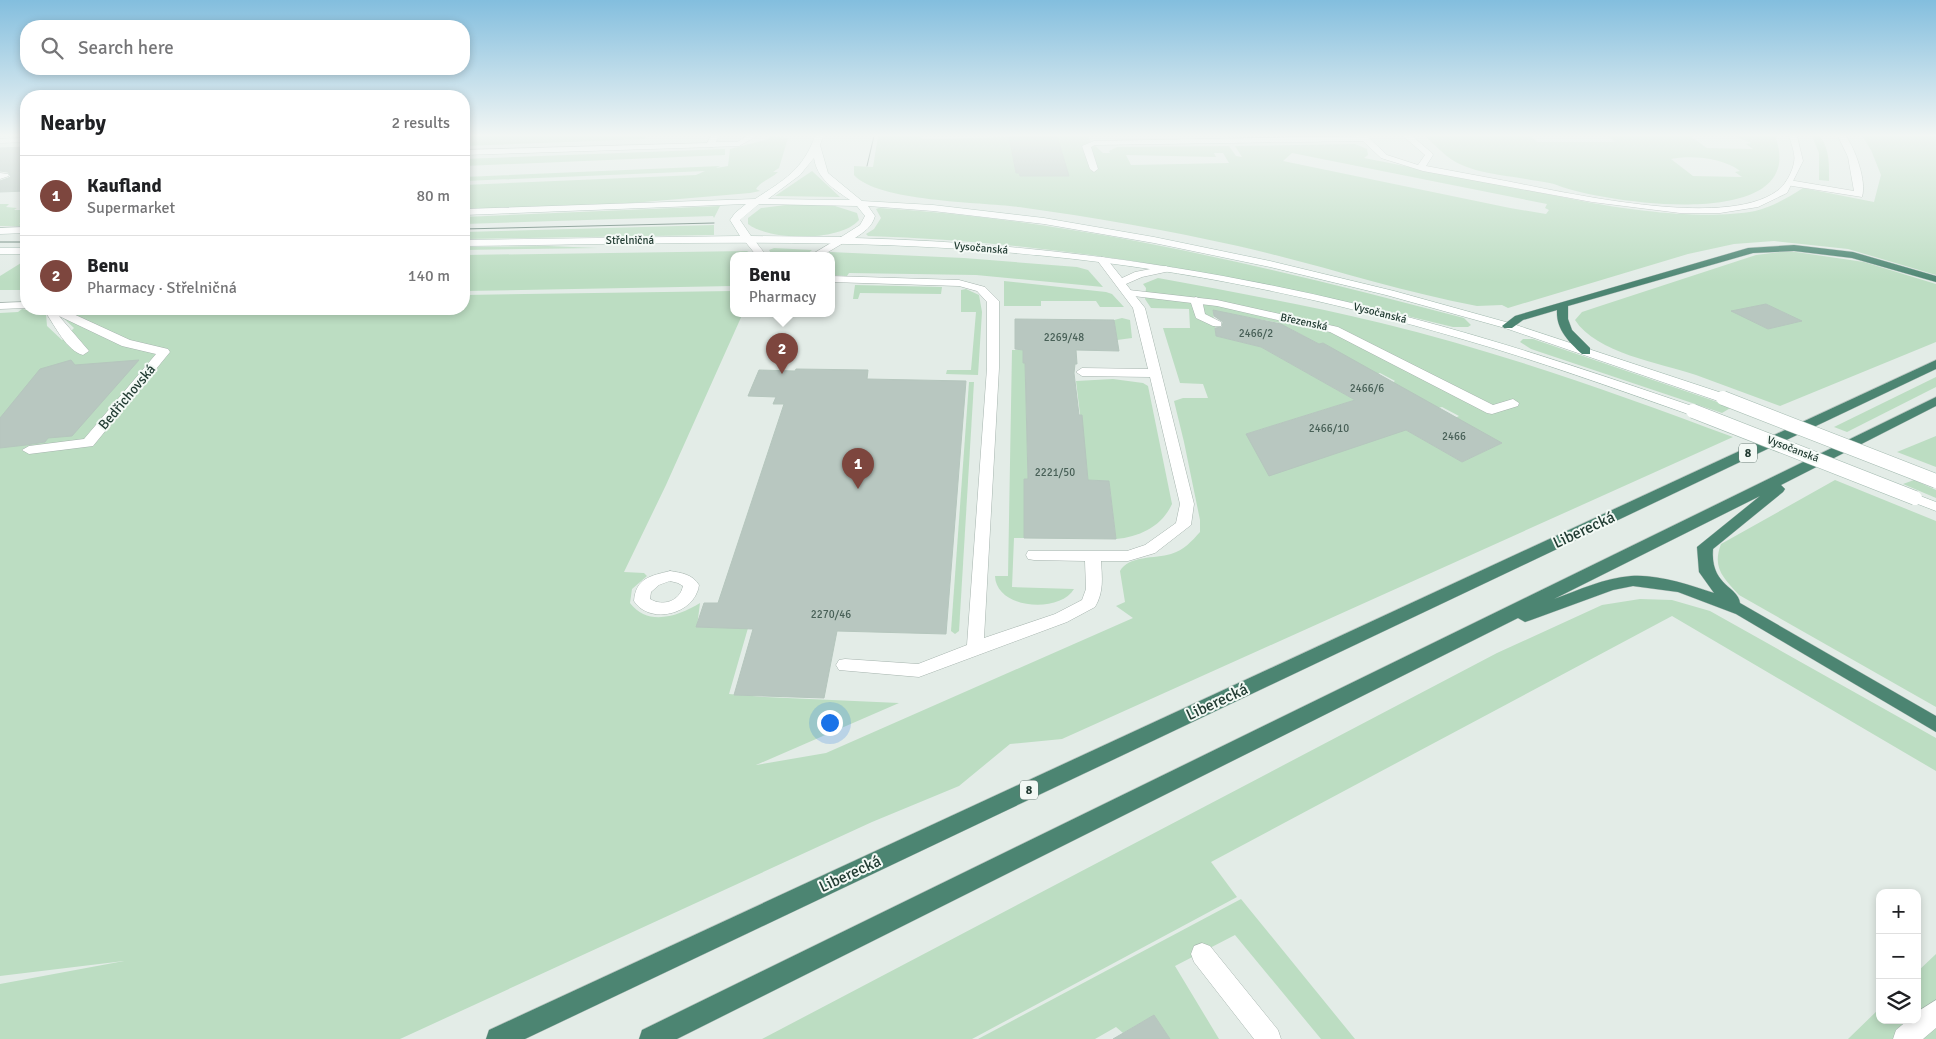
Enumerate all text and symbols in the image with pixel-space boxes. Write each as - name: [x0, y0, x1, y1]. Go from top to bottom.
- search box: [20, 20, 470, 75]
- icon: search: [38, 34, 66, 62]
- text: Search here: [78, 36, 174, 60]
- text: Nearby: [40, 110, 106, 136]
- text: 2 results: [391, 113, 450, 133]
- text: Kaufland: [87, 174, 162, 198]
- text: 1: [52, 186, 60, 206]
- text: 80 m: [416, 186, 450, 206]
- text: Supermarket: [87, 198, 175, 218]
- street label: Střelničná: [606, 234, 655, 247]
- street label: Vysočanská: [953, 239, 1009, 257]
- popup: [730, 252, 835, 317]
- text: Benu: [87, 254, 129, 278]
- text: Benu: [749, 263, 791, 287]
- text: 2: [52, 266, 60, 286]
- text: 140 m: [408, 266, 450, 286]
- text: Pharmacy · Střelničná: [87, 278, 237, 298]
- text: Pharmacy: [749, 287, 816, 307]
- street label: Vysočanská: [1352, 300, 1408, 326]
- street label: Březenská: [1279, 311, 1329, 333]
- house number: 2466/2: [1239, 327, 1273, 340]
- house number: 2269/48: [1044, 331, 1084, 344]
- pin: 2: [766, 333, 798, 374]
- street label: Bedřichovská: [95, 361, 159, 433]
- house number: 2466/6: [1350, 382, 1384, 395]
- house number: 2466/10: [1309, 422, 1349, 435]
- house number: 2466: [1442, 430, 1466, 443]
- street label: Vysočanská: [1765, 433, 1821, 465]
- road number: 8: [1739, 443, 1757, 462]
- pin: 1: [842, 448, 874, 489]
- house number: 2221/50: [1035, 466, 1075, 479]
- street label: Liberecká: [1550, 507, 1618, 553]
- house number: 2270/46: [811, 608, 851, 621]
- street label: Liberecká: [1183, 679, 1251, 725]
- your location: [817, 710, 843, 736]
- road number: 8: [1020, 780, 1038, 800]
- street label: Liberecká: [816, 851, 884, 897]
- map controls: [1876, 889, 1921, 1024]
- button: +: [1876, 889, 1921, 934]
- button: −: [1876, 934, 1921, 979]
- button: layers: [1876, 979, 1921, 1024]

